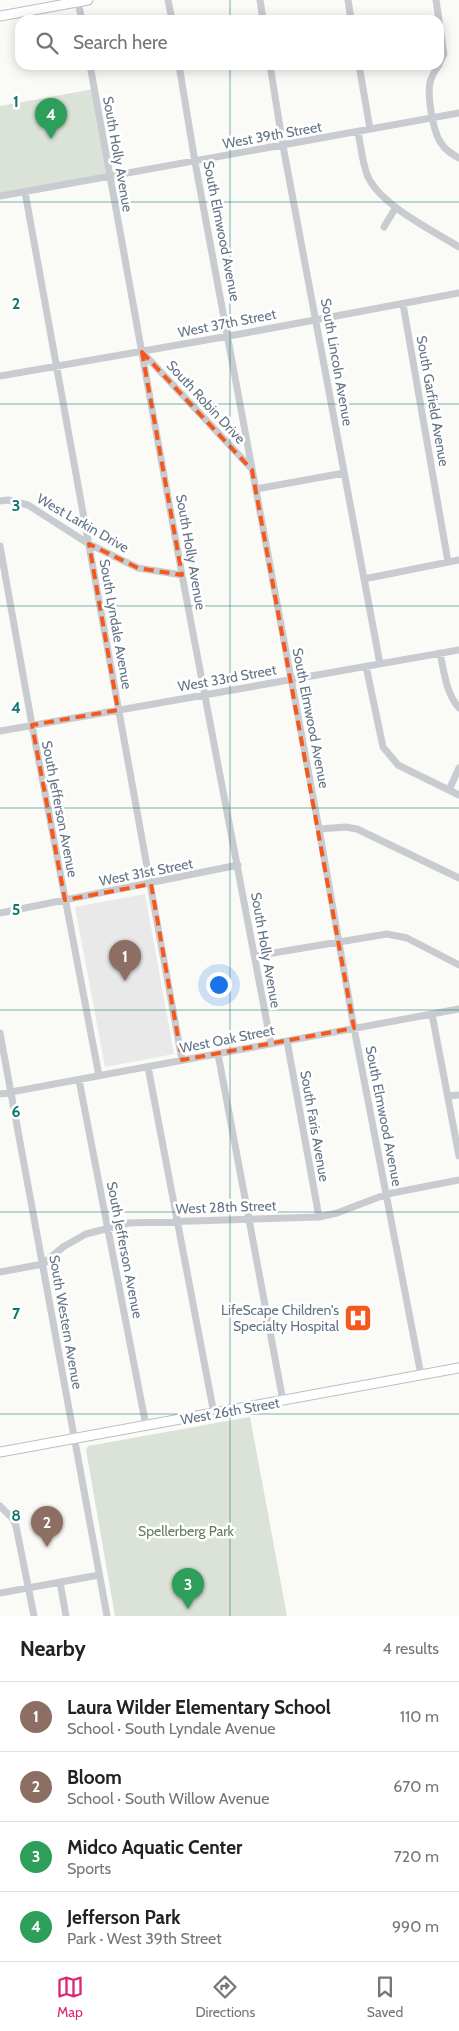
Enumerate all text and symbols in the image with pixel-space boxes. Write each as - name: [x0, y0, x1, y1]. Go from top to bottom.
- search box: [15, 15, 444, 70]
- icon: search: [33, 29, 61, 57]
- text: Search here: [73, 31, 167, 54]
- text: 1: [13, 92, 19, 111]
- street label: South Holly Avenue: [99, 95, 137, 213]
- pin: 4: [35, 98, 67, 139]
- street label: West 39th Street: [221, 117, 323, 153]
- street label: South Elmwood Avenue: [200, 159, 244, 303]
- text: 2: [12, 294, 20, 313]
- street label: South Lincoln Avenue: [317, 297, 357, 427]
- street label: West 37th Street: [176, 305, 278, 341]
- street label: South Garfield Avenue: [413, 334, 453, 468]
- street label: South Robin Drive: [163, 356, 249, 448]
- street label: West Larkin Drive: [34, 489, 132, 557]
- street label: South Holly Avenue: [172, 493, 210, 611]
- text: 3: [12, 496, 20, 515]
- street label: South Lyndale Avenue: [96, 557, 136, 691]
- street label: South Elmwood Avenue: [289, 646, 333, 790]
- street label: West 33rd Street: [176, 660, 278, 696]
- text: 4: [11, 698, 21, 717]
- street label: South Jefferson Avenue: [38, 739, 82, 879]
- street label: West 31st Street: [98, 854, 195, 890]
- street label: South Holly Avenue: [247, 891, 285, 1009]
- text: 5: [12, 900, 20, 919]
- pin: 1: [109, 940, 141, 981]
- your location: [206, 972, 232, 998]
- street label: West Oak Street: [178, 1021, 276, 1057]
- street label: South Elmwood Avenue: [362, 1044, 406, 1188]
- street label: South Faris Avenue: [296, 1069, 334, 1183]
- text: 6: [12, 1102, 21, 1121]
- street label: South Jefferson Avenue: [103, 1180, 147, 1320]
- street label: West 28th Street: [175, 1196, 277, 1218]
- street label: South Western Avenue: [45, 1253, 87, 1391]
- place label: LifeScape Children's Specialty Hospital: [221, 1301, 340, 1335]
- hospital icon: LifeScape Children's Specialty Hospital: [343, 1303, 373, 1333]
- text: 7: [12, 1304, 21, 1323]
- street label: West 26th Street: [179, 1393, 281, 1429]
- text: 8: [11, 1506, 21, 1525]
- pin: 2: [31, 1506, 63, 1547]
- park label: Spellerberg Park: [138, 1522, 235, 1540]
- pin: 3: [172, 1568, 204, 1609]
- text: Nearby: [20, 1636, 86, 1661]
- text: 4 results: [382, 1639, 439, 1658]
- text: Laura Wilder Elementary School: [67, 1696, 331, 1719]
- text: 1: [33, 1707, 39, 1726]
- text: 110 m: [400, 1707, 439, 1726]
- text: School · South Lyndale Avenue: [67, 1719, 275, 1738]
- text: Bloom: [67, 1766, 122, 1789]
- text: 2: [32, 1777, 40, 1796]
- text: 670 m: [393, 1777, 439, 1796]
- text: School · South Willow Avenue: [67, 1789, 269, 1808]
- text: Midco Aquatic Center: [67, 1836, 242, 1859]
- text: 3: [32, 1847, 40, 1866]
- text: 720 m: [394, 1847, 439, 1866]
- text: Sports: [67, 1859, 111, 1878]
- text: Jefferson Park: [67, 1906, 180, 1929]
- text: 4: [31, 1917, 41, 1936]
- text: 990 m: [392, 1917, 439, 1936]
- text: Park · West 39th Street: [67, 1929, 222, 1948]
- tab: Map: [56, 1973, 84, 2021]
- tab: Directions: [195, 1973, 255, 2021]
- tab: Saved: [367, 1973, 403, 2021]

